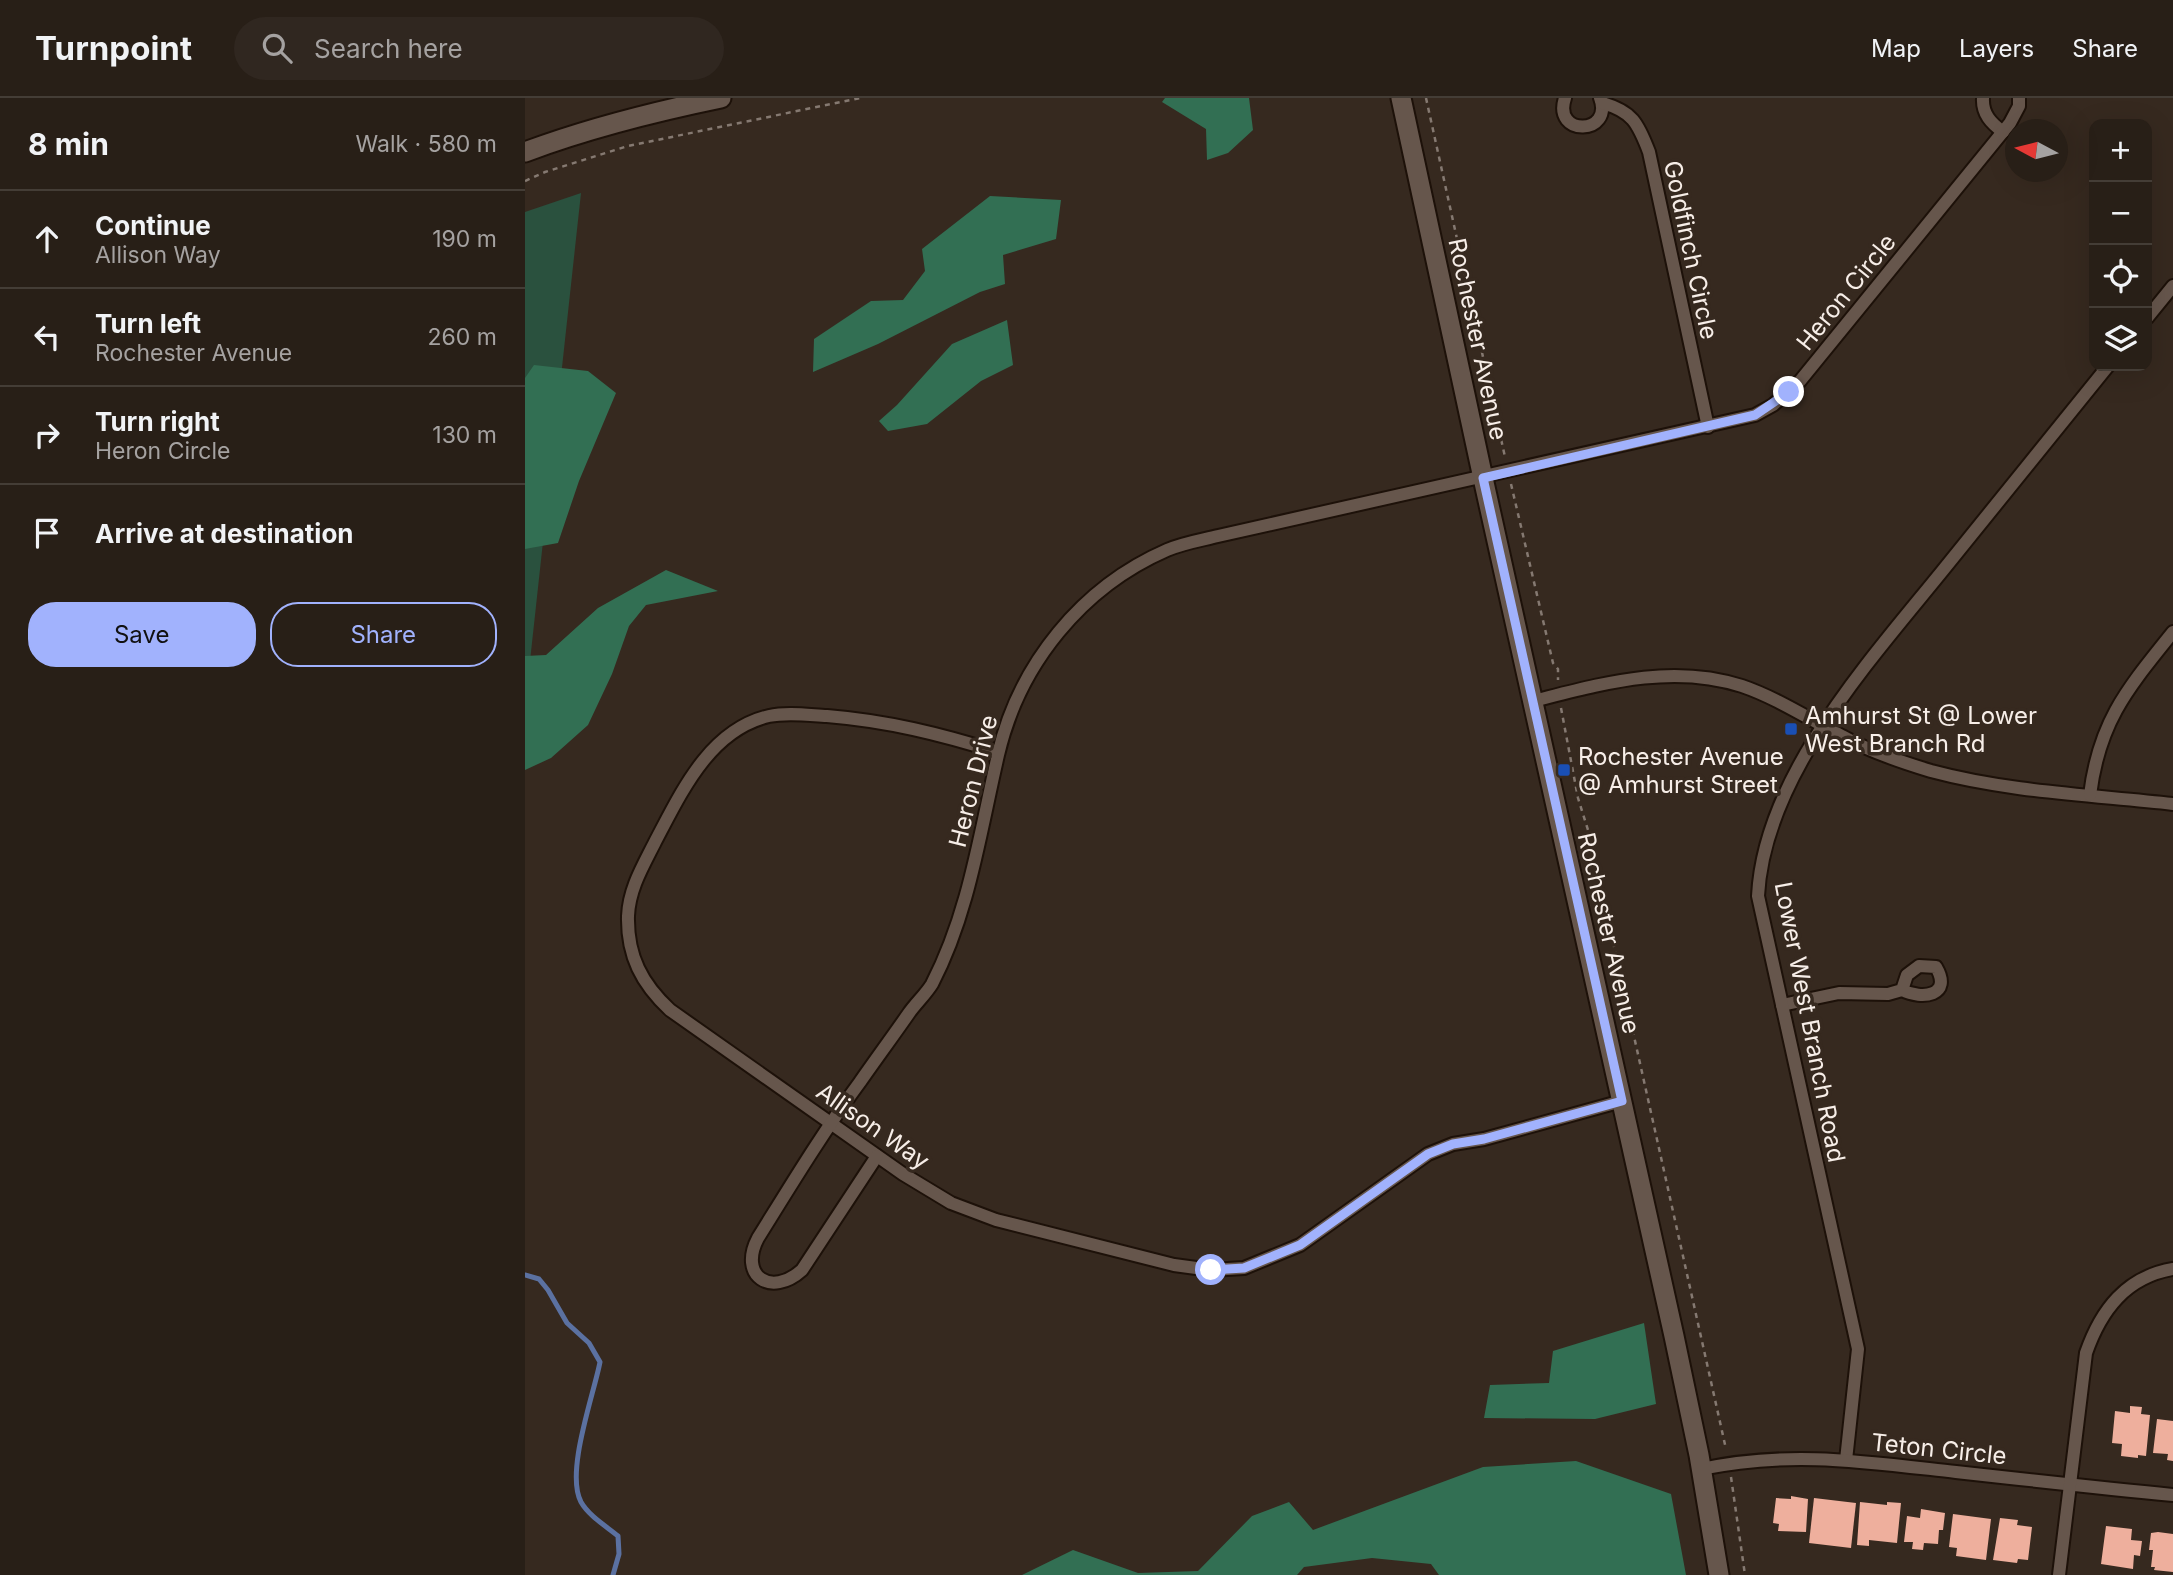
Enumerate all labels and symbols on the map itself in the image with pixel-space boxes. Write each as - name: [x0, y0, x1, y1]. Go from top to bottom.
- north arrow: [2005, 119, 2068, 182]
- street label: Goldfinch Circle: [1658, 158, 1724, 342]
- street label: Heron Circle: [1790, 228, 1902, 356]
- street label: Rochester Avenue: [1442, 235, 1514, 443]
- route end: [1773, 376, 1804, 407]
- place label: Amhurst St @ Lower West Branch Rd: [1805, 701, 2037, 758]
- street label: Heron Drive: [943, 712, 1003, 850]
- marker: Amhurst St @ Lower West Branch Rd: [1783, 721, 1799, 737]
- place label: Rochester Avenue @ Amhurst Street: [1578, 742, 1784, 799]
- marker: Rochester Avenue @ Amhurst Street: [1556, 762, 1572, 778]
- street label: Rochester Avenue: [1572, 829, 1646, 1037]
- street label: Lower West Branch Road: [1769, 879, 1851, 1165]
- street label: Allison Way: [811, 1077, 935, 1175]
- route start: [1195, 1254, 1226, 1285]
- street label: Teton Circle: [1870, 1427, 2008, 1471]

